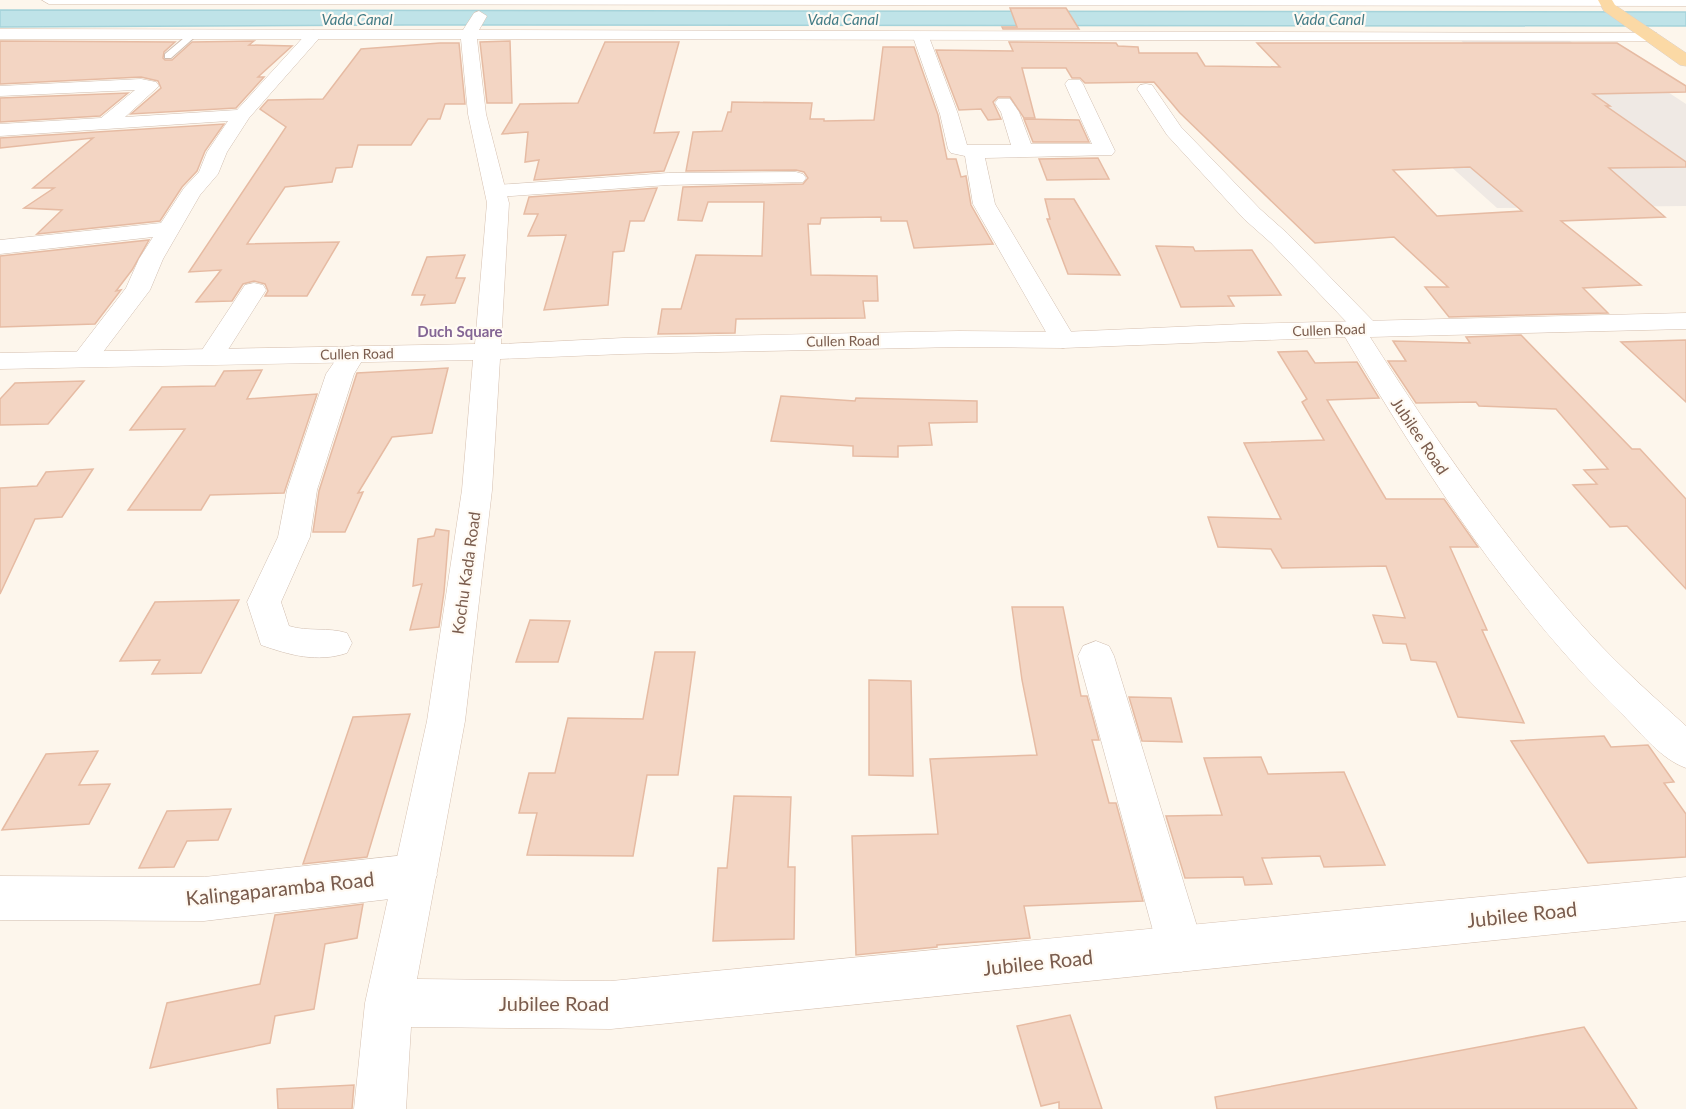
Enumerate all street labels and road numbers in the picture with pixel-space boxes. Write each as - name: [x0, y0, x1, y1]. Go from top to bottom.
- street label: Cullen Road: [1292, 320, 1366, 339]
- street label: Cullen Road: [806, 331, 880, 350]
- street label: Cullen Road: [320, 344, 394, 363]
- street label: Jubilee Road: [1388, 394, 1453, 478]
- street label: Kochu Kada Road: [447, 510, 484, 635]
- street label: Kalingaparamba Road: [184, 866, 375, 910]
- street label: Jubilee Road: [1466, 896, 1578, 932]
- street label: Jubilee Road: [982, 944, 1094, 980]
- street label: Jubilee Road: [499, 991, 609, 1015]

